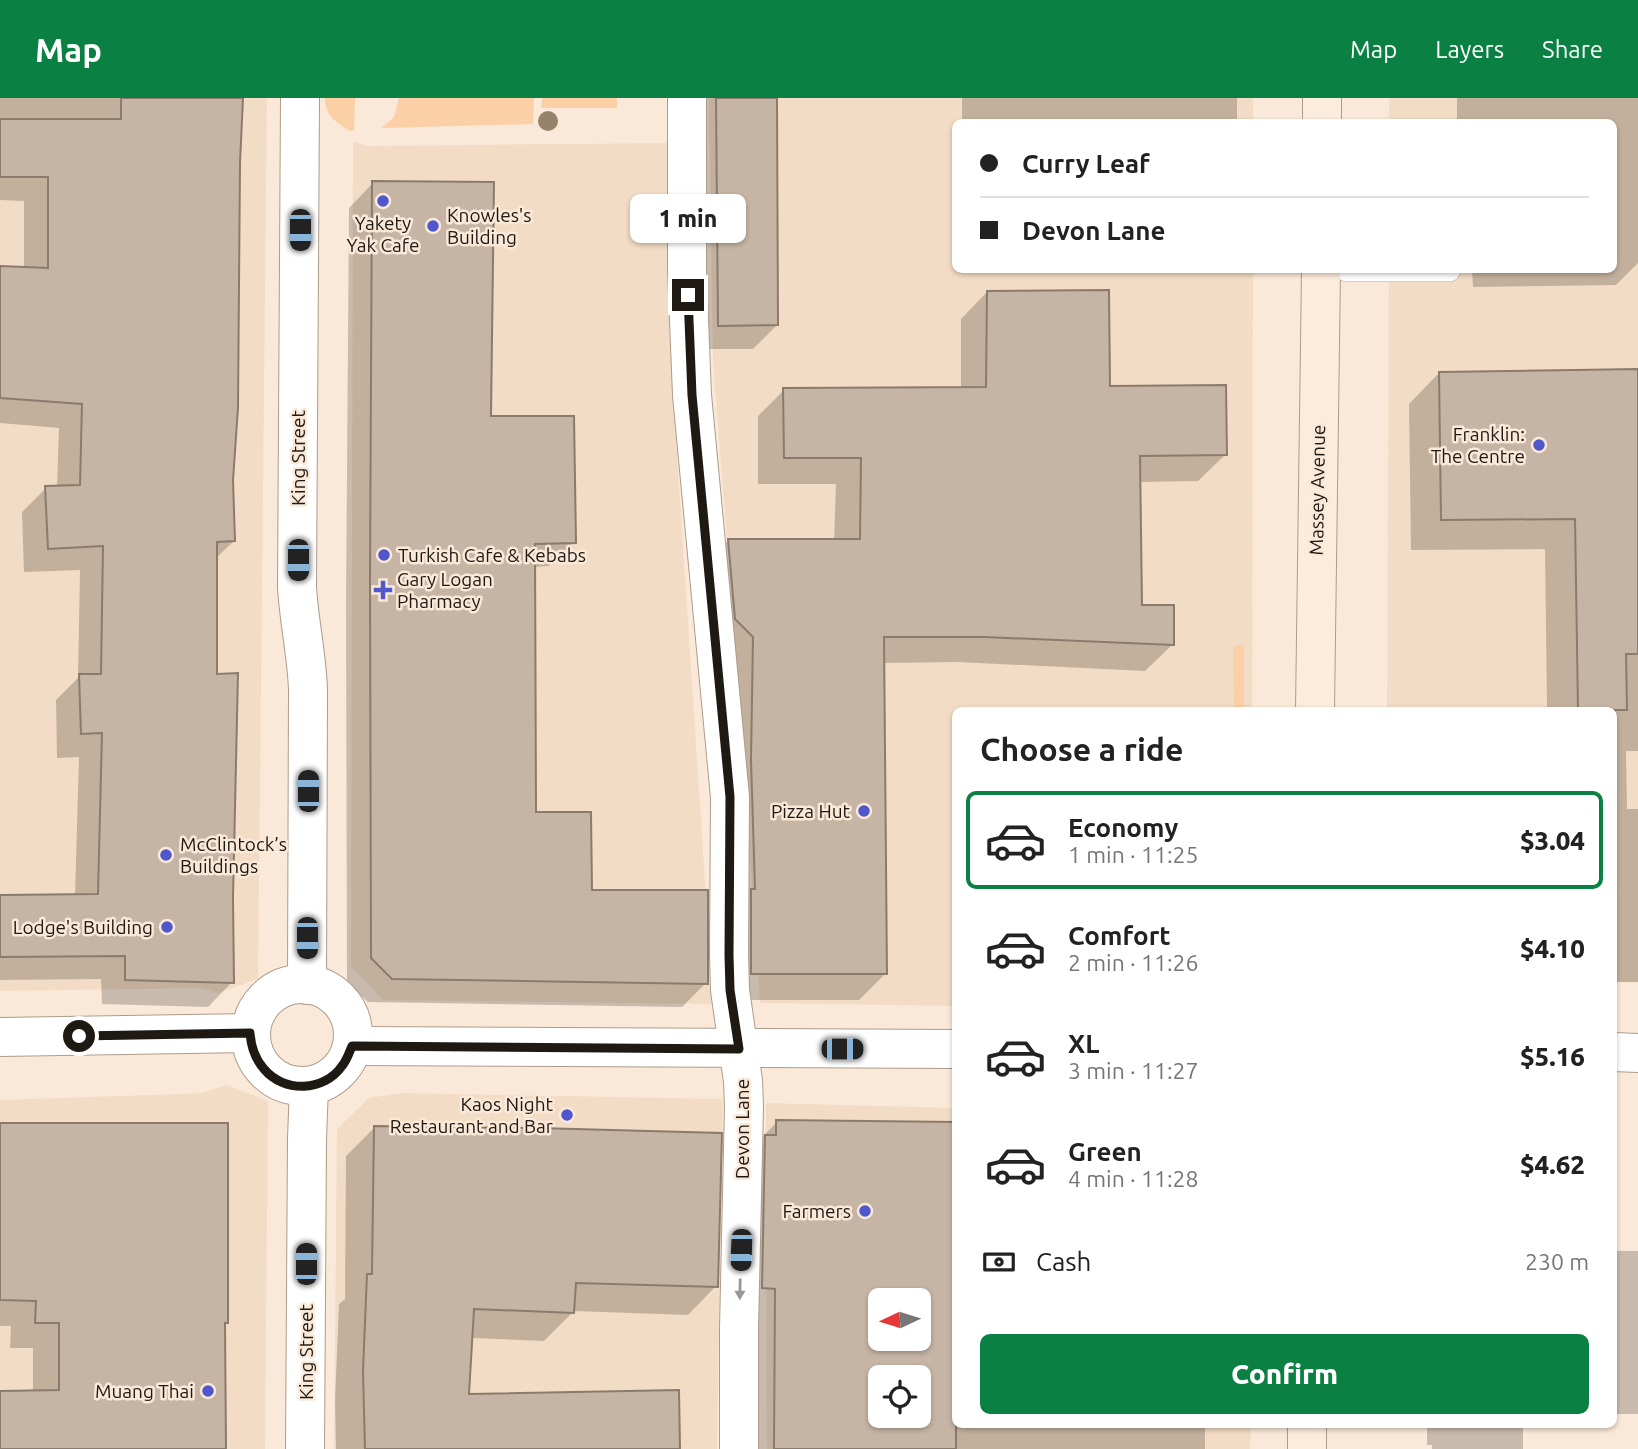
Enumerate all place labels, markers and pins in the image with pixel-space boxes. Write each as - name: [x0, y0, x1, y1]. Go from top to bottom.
- marker: Yakety Yak Cafe: [375, 193, 391, 209]
- place label: Knowles's Building: [447, 204, 532, 248]
- place label: Yakety Yak Cafe: [346, 212, 420, 256]
- marker: Knowles's Building: [425, 218, 441, 234]
- place label: Franklin: The Centre: [1431, 423, 1525, 467]
- marker: Franklin: The Centre: [1531, 437, 1547, 453]
- place label: Turkish Cafe & Kebabs: [398, 544, 586, 566]
- marker: Turkish Cafe & Kebabs: [376, 547, 392, 563]
- place label: Gary Logan Pharmacy: [397, 568, 493, 612]
- marker: Gary Logan Pharmacy: [375, 582, 391, 598]
- place label: Pizza Hut: [771, 800, 851, 822]
- marker: Pizza Hut: [856, 803, 872, 819]
- place label: McClintock’s Buildings: [180, 833, 287, 877]
- marker: McClintock’s Buildings: [158, 847, 174, 863]
- place label: Lodge's Building: [13, 916, 153, 938]
- marker: Lodge's Building: [159, 919, 175, 935]
- place label: Kaos Night Restaurant and Bar: [390, 1093, 554, 1137]
- marker: Kaos Night Restaurant and Bar: [559, 1107, 575, 1123]
- place label: Farmers: [782, 1200, 851, 1222]
- marker: Farmers: [857, 1203, 873, 1219]
- place label: Muang Thai: [95, 1380, 194, 1402]
- marker: Muang Thai: [200, 1383, 216, 1399]

